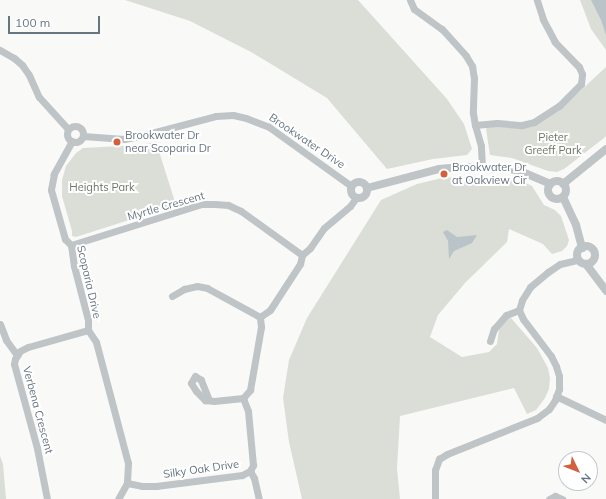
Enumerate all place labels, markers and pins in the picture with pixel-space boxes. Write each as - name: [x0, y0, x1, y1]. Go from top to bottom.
- place label: Brookwater Dr near Scoparia Dr: [125, 129, 211, 155]
- marker: Brookwater Dr near Scoparia Dr: [112, 137, 122, 147]
- place label: Brookwater Dr at Oakview Cir: [452, 161, 527, 187]
- marker: Brookwater Dr at Oakview Cir: [439, 169, 449, 179]

